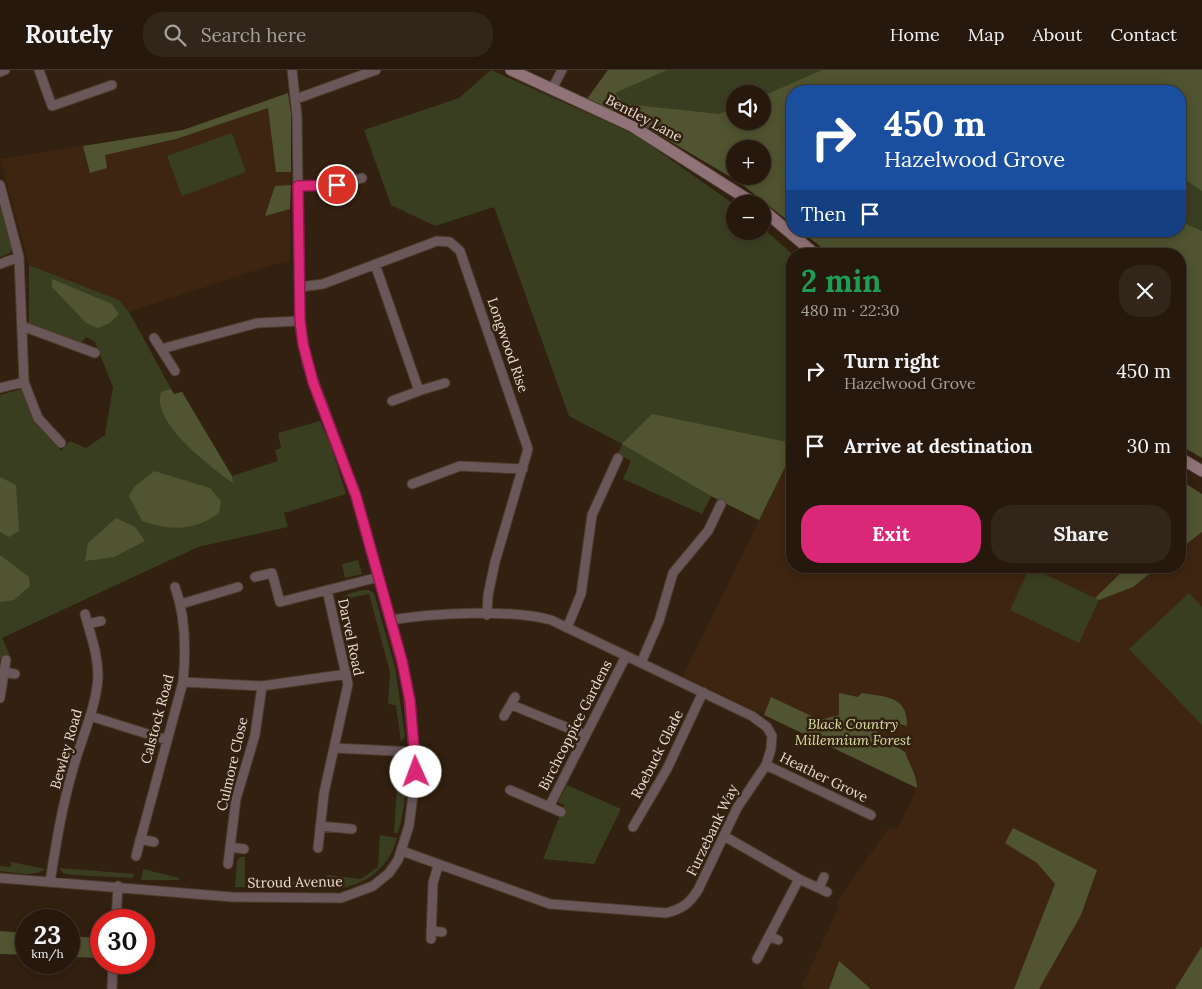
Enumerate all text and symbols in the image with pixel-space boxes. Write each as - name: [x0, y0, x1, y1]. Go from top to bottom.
- search box: [143, 12, 493, 57]
- text: Routely: [25, 19, 113, 50]
- icon: search: [161, 21, 189, 49]
- text: Search here: [201, 23, 306, 47]
- text: Home: [890, 23, 940, 46]
- text: Map: [968, 23, 1004, 46]
- text: About: [1032, 23, 1082, 46]
- text: Contact: [1110, 23, 1177, 46]
- map controls: [726, 85, 771, 240]
- button: sound: [726, 85, 771, 130]
- street label: Bentley Lane: [603, 90, 686, 146]
- text: 450 m: [884, 101, 986, 146]
- icon: right: [801, 105, 866, 170]
- button: +: [726, 140, 771, 185]
- text: Hazelwood Grove: [884, 145, 1065, 173]
- pin: [316, 164, 358, 206]
- icon: arrive: [323, 171, 351, 199]
- button: −: [726, 195, 771, 240]
- icon: arrive: [856, 200, 884, 228]
- text: Then: [801, 202, 846, 226]
- text: 2 min: [801, 262, 881, 300]
- button: close: [1119, 265, 1171, 317]
- street label: Longwood Rise: [483, 295, 533, 395]
- text: 480 m · 22:30: [801, 300, 900, 320]
- text: Turn right: [844, 349, 940, 373]
- icon: right: [801, 357, 829, 385]
- text: 450 m: [1117, 359, 1171, 383]
- text: Hazelwood Grove: [844, 373, 976, 393]
- icon: arrive: [801, 432, 829, 460]
- text: Arrive at destination: [844, 434, 1033, 458]
- text: 30 m: [1127, 434, 1171, 458]
- button: Exit: [801, 505, 981, 563]
- button: Share: [991, 505, 1171, 563]
- street label: Darvel Road: [334, 597, 368, 677]
- street label: Birchcoppice Gardens: [534, 657, 616, 793]
- street label: Calstock Road: [136, 672, 178, 766]
- street label: Roebuck Glade: [627, 706, 687, 801]
- street label: Bewley Road: [46, 707, 86, 791]
- street label: Culmore Close: [212, 715, 252, 813]
- park label: Black Country Millennium Forest: [795, 715, 912, 749]
- position arrow: [389, 745, 441, 797]
- street label: Heather Grove: [777, 748, 871, 806]
- street label: Furzebank Way: [682, 781, 742, 879]
- street label: Stroud Avenue: [247, 872, 343, 892]
- speed limit sign: 30: [90, 909, 155, 974]
- text: 23: [34, 919, 61, 951]
- text: km/h: [31, 946, 64, 961]

